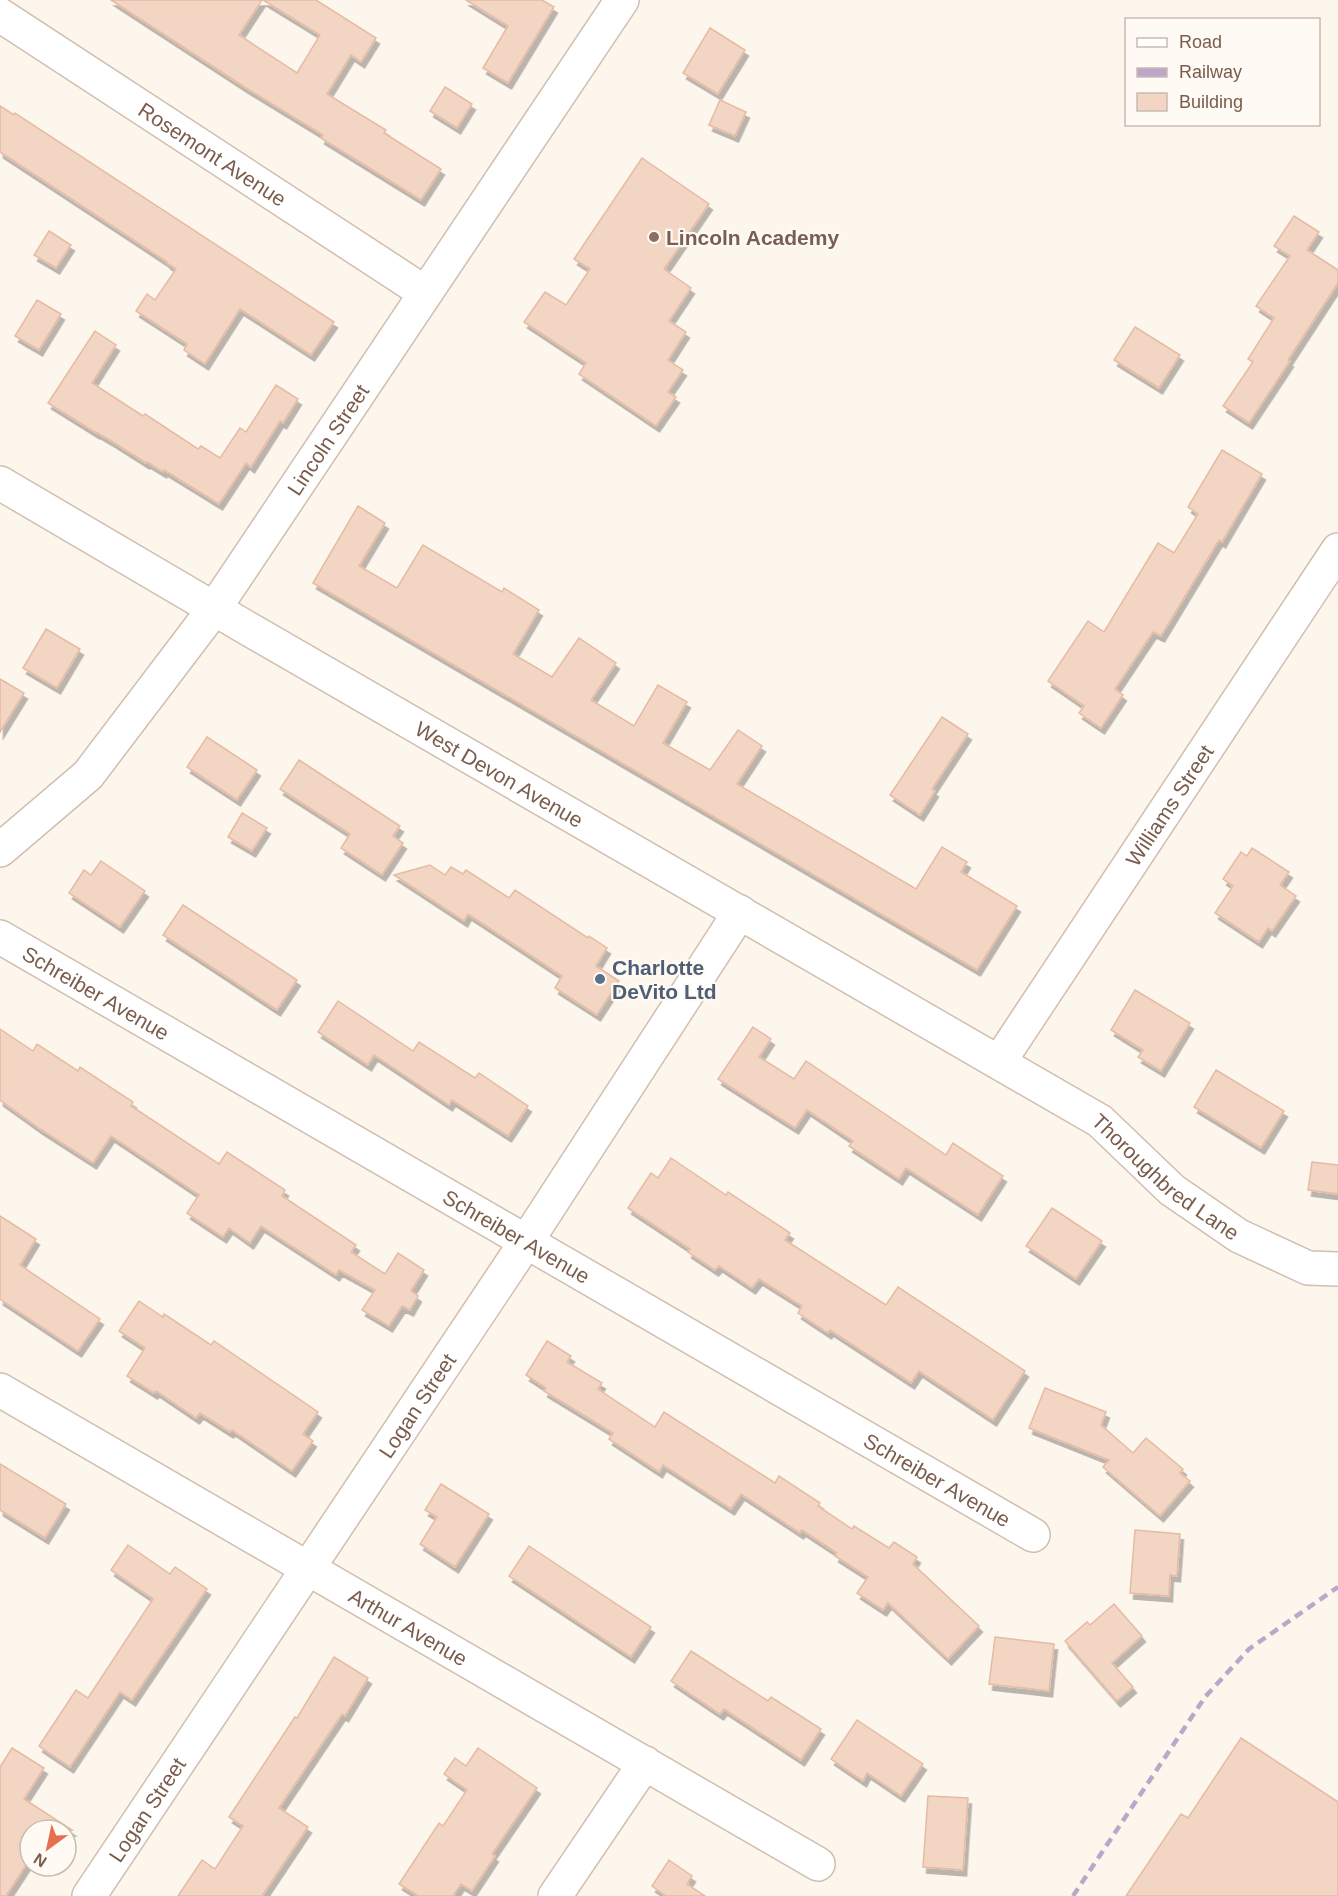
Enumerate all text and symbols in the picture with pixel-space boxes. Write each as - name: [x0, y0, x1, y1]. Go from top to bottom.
- legend: [1125, 18, 1320, 126]
- text: Road: [1179, 32, 1222, 52]
- text: Railway: [1179, 62, 1242, 82]
- text: Building: [1179, 92, 1243, 112]
- street label: Rosemont Avenue: [135, 97, 291, 210]
- place label: Lincoln Academy: [666, 226, 839, 249]
- marker: Lincoln Academy: [647, 230, 661, 244]
- street label: Lincoln Street: [282, 380, 373, 499]
- street label: West Devon Avenue: [412, 717, 587, 831]
- street label: Williams Street: [1121, 740, 1217, 870]
- street label: Schreiber Avenue: [19, 941, 173, 1044]
- place label: Charlotte DeVito Ltd: [612, 956, 717, 1003]
- marker: Charlotte DeVito Ltd: [593, 972, 607, 986]
- street label: Thoroughbred Lane: [1088, 1109, 1244, 1244]
- street label: Schreiber Avenue: [439, 1185, 594, 1288]
- street label: Logan Street: [374, 1349, 460, 1462]
- street label: Schreiber Avenue: [860, 1428, 1015, 1531]
- street label: Arthur Avenue: [345, 1583, 472, 1670]
- street label: Logan Street: [104, 1753, 190, 1866]
- north arrow: [18, 1818, 78, 1878]
- text: N: [31, 1850, 50, 1870]

